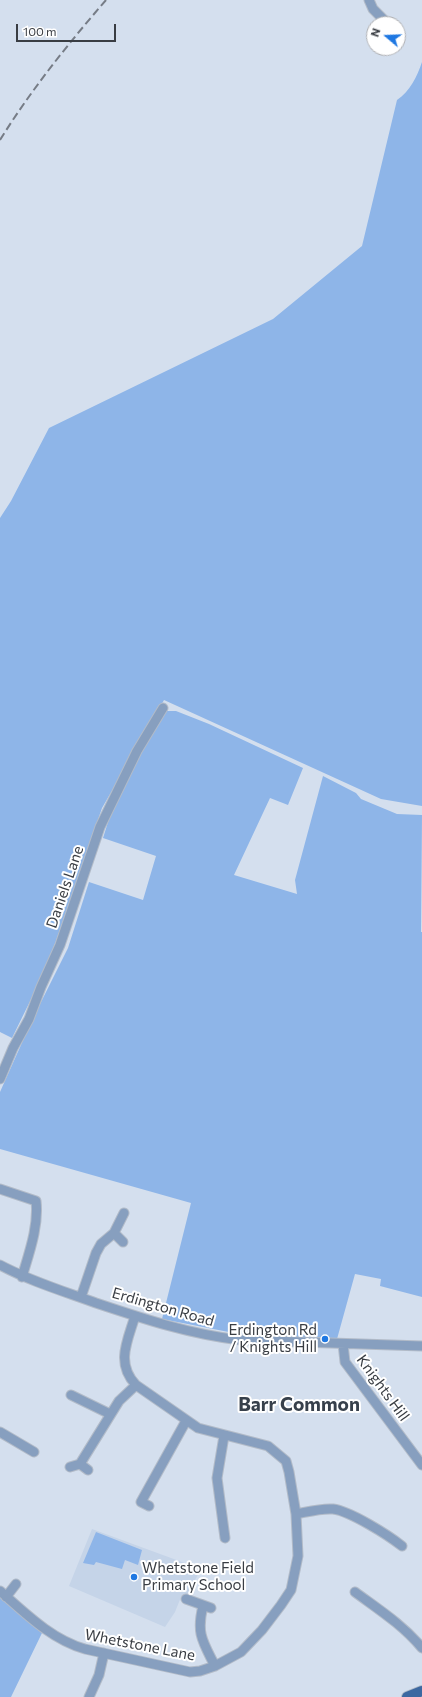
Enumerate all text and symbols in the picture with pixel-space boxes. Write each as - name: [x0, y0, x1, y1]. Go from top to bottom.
- scale bar: [18, 16, 118, 42]
- north arrow: [366, 16, 406, 56]
- text: 100 m: [23, 24, 57, 38]
- text: N: [368, 26, 383, 38]
- street label: Daniels Lane: [43, 844, 87, 930]
- street label: Erdington Road: [110, 1284, 216, 1330]
- place label: Erdington Rd / Knights Hill: [228, 1321, 317, 1356]
- marker: Erdington Rd / Knights Hill: [320, 1334, 330, 1344]
- street label: Knights Hill: [353, 1351, 413, 1425]
- district label: Barr Common: [238, 1394, 360, 1416]
- place label: Whetstone Field Primary School: [142, 1559, 254, 1594]
- marker: Whetstone Field Primary School: [129, 1572, 139, 1582]
- street label: Whetstone Lane: [83, 1625, 197, 1665]

